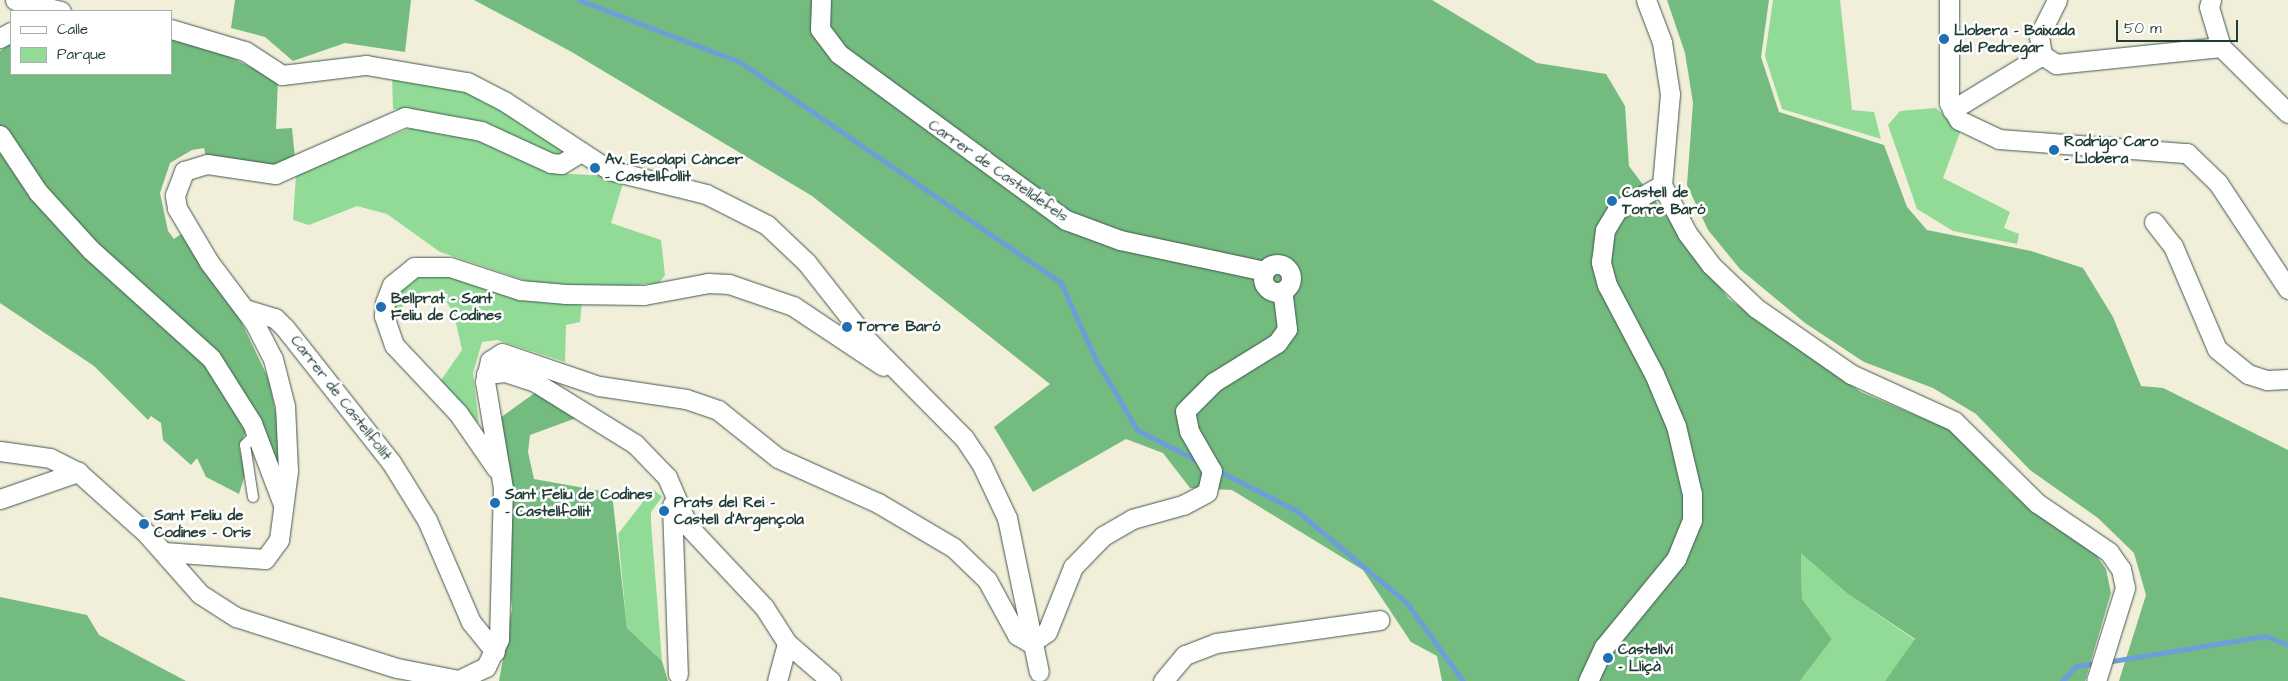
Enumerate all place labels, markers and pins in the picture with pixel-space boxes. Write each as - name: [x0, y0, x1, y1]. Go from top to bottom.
- place label: Llobera - Baixada del Pedregar: [1954, 21, 2075, 56]
- marker: Llobera - Baixada del Pedregar: [1938, 33, 1950, 45]
- place label: Rodrigo Caro - Llobera: [2064, 132, 2159, 167]
- marker: Rodrigo Caro - Llobera: [2048, 144, 2060, 156]
- place label: Av. Escolapi Càncer - Castellfollit: [605, 150, 743, 185]
- marker: Av. Escolapi Càncer - Castellfollit: [589, 162, 601, 174]
- place label: Castell de Torre Baró: [1622, 183, 1705, 218]
- marker: Castell de Torre Baró: [1606, 195, 1618, 207]
- place label: Bellprat - Sant Feliu de Codines: [391, 289, 502, 324]
- marker: Bellprat - Sant Feliu de Codines: [375, 301, 387, 313]
- place label: Torre Baró: [857, 318, 940, 336]
- marker: Torre Baró: [841, 321, 853, 333]
- place label: Sant Feliu de Codines - Castellfollit: [505, 485, 653, 520]
- place label: Prats del Rei - Castell d'Argençola: [674, 493, 804, 528]
- marker: Sant Feliu de Codines - Castellfollit: [489, 497, 501, 509]
- marker: Prats del Rei - Castell d'Argençola: [658, 505, 670, 517]
- place label: Sant Feliu de Codines - Oris: [154, 506, 251, 541]
- marker: Sant Feliu de Codines - Oris: [138, 518, 150, 530]
- place label: Castellví - Lliçà: [1618, 640, 1673, 675]
- marker: Castellví - Lliçà: [1602, 652, 1614, 664]

